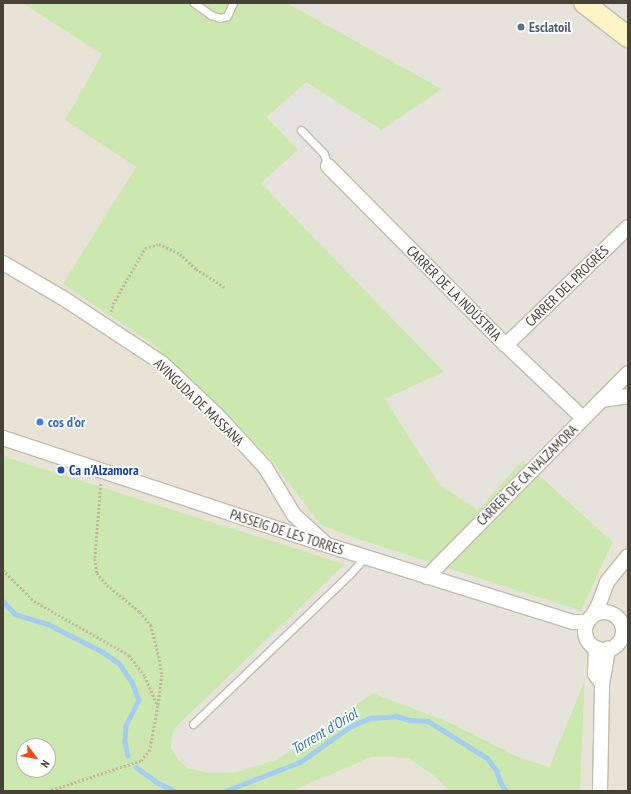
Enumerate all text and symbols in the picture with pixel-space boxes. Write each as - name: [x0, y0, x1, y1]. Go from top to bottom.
- place label: Esclatoil: [529, 19, 571, 35]
- marker: Esclatoil: [516, 22, 526, 32]
- street label: CARRER DE LA INDÚSTRIA: [403, 242, 505, 344]
- street label: CARRER DEL PROGRÉS: [522, 242, 612, 330]
- street label: AVINGUDA DE MASSANA: [150, 355, 248, 449]
- place label: cos d'or: [48, 414, 85, 430]
- marker: cos d'or: [35, 417, 45, 427]
- street label: CARRER DE CA N'ALZAMORA: [473, 421, 581, 529]
- place label: Ca n'Alzamora: [69, 462, 139, 478]
- marker: Ca n'Alzamora: [56, 465, 66, 475]
- street label: PASSEIG DE LES TORRES: [228, 506, 346, 558]
- water label: Torrent d'Oriol: [288, 704, 360, 758]
- north arrow: [16, 738, 56, 778]
- text: N: [38, 758, 53, 770]

